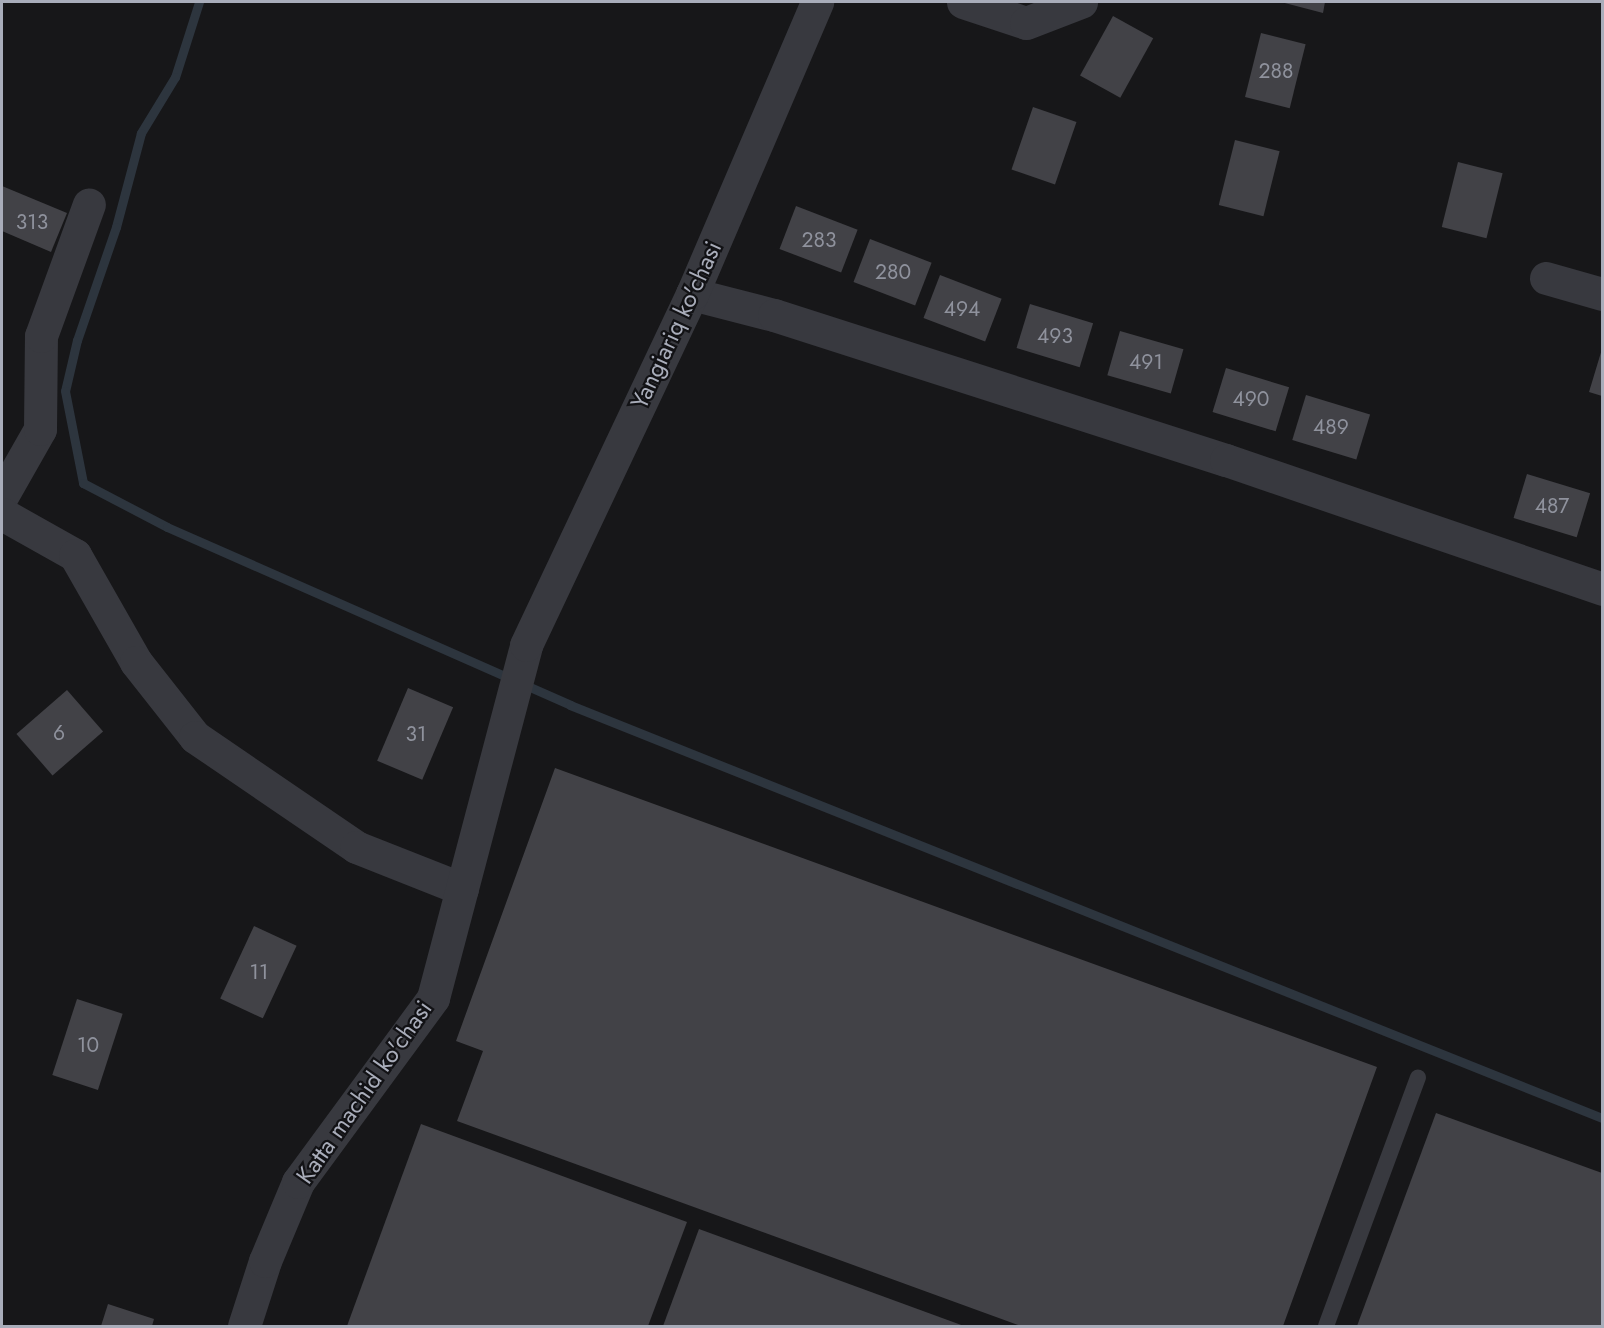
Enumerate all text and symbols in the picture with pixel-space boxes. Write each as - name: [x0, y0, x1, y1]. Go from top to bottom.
- house number: 288: [1259, 58, 1293, 84]
- house number: 313: [16, 209, 48, 235]
- house number: 283: [802, 227, 836, 253]
- street label: Yangiariq ko'chasi: [625, 237, 727, 413]
- house number: 280: [875, 259, 911, 285]
- house number: 494: [944, 296, 980, 322]
- house number: 493: [1037, 323, 1073, 349]
- house number: 491: [1129, 349, 1163, 375]
- house number: 490: [1233, 386, 1269, 412]
- house number: 489: [1313, 414, 1349, 440]
- house number: 487: [1535, 493, 1569, 519]
- house number: 6: [53, 720, 65, 746]
- house number: 31: [406, 721, 426, 747]
- house number: 11: [250, 959, 268, 985]
- street label: Katta machid ko'chasi: [290, 995, 438, 1189]
- house number: 10: [77, 1032, 99, 1058]

